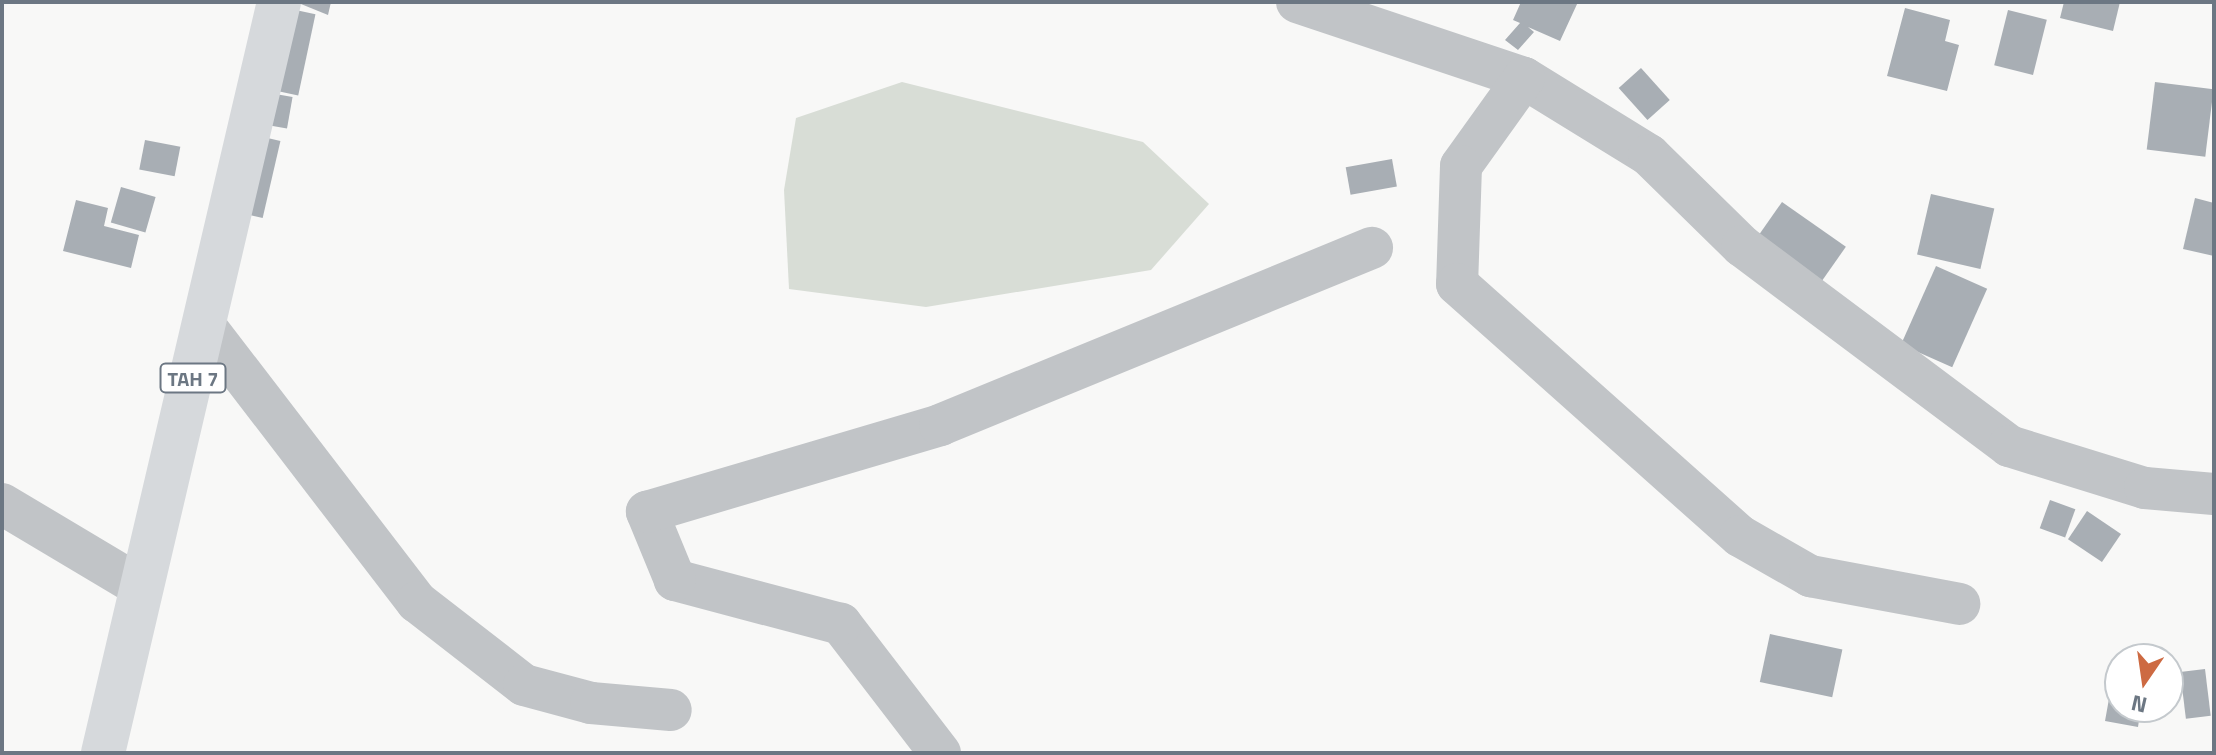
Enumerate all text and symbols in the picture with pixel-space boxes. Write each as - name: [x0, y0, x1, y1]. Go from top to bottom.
- road number: TAH 7: [159, 362, 227, 394]
- north arrow: [2104, 643, 2184, 723]
- text: N: [2128, 686, 2150, 723]

